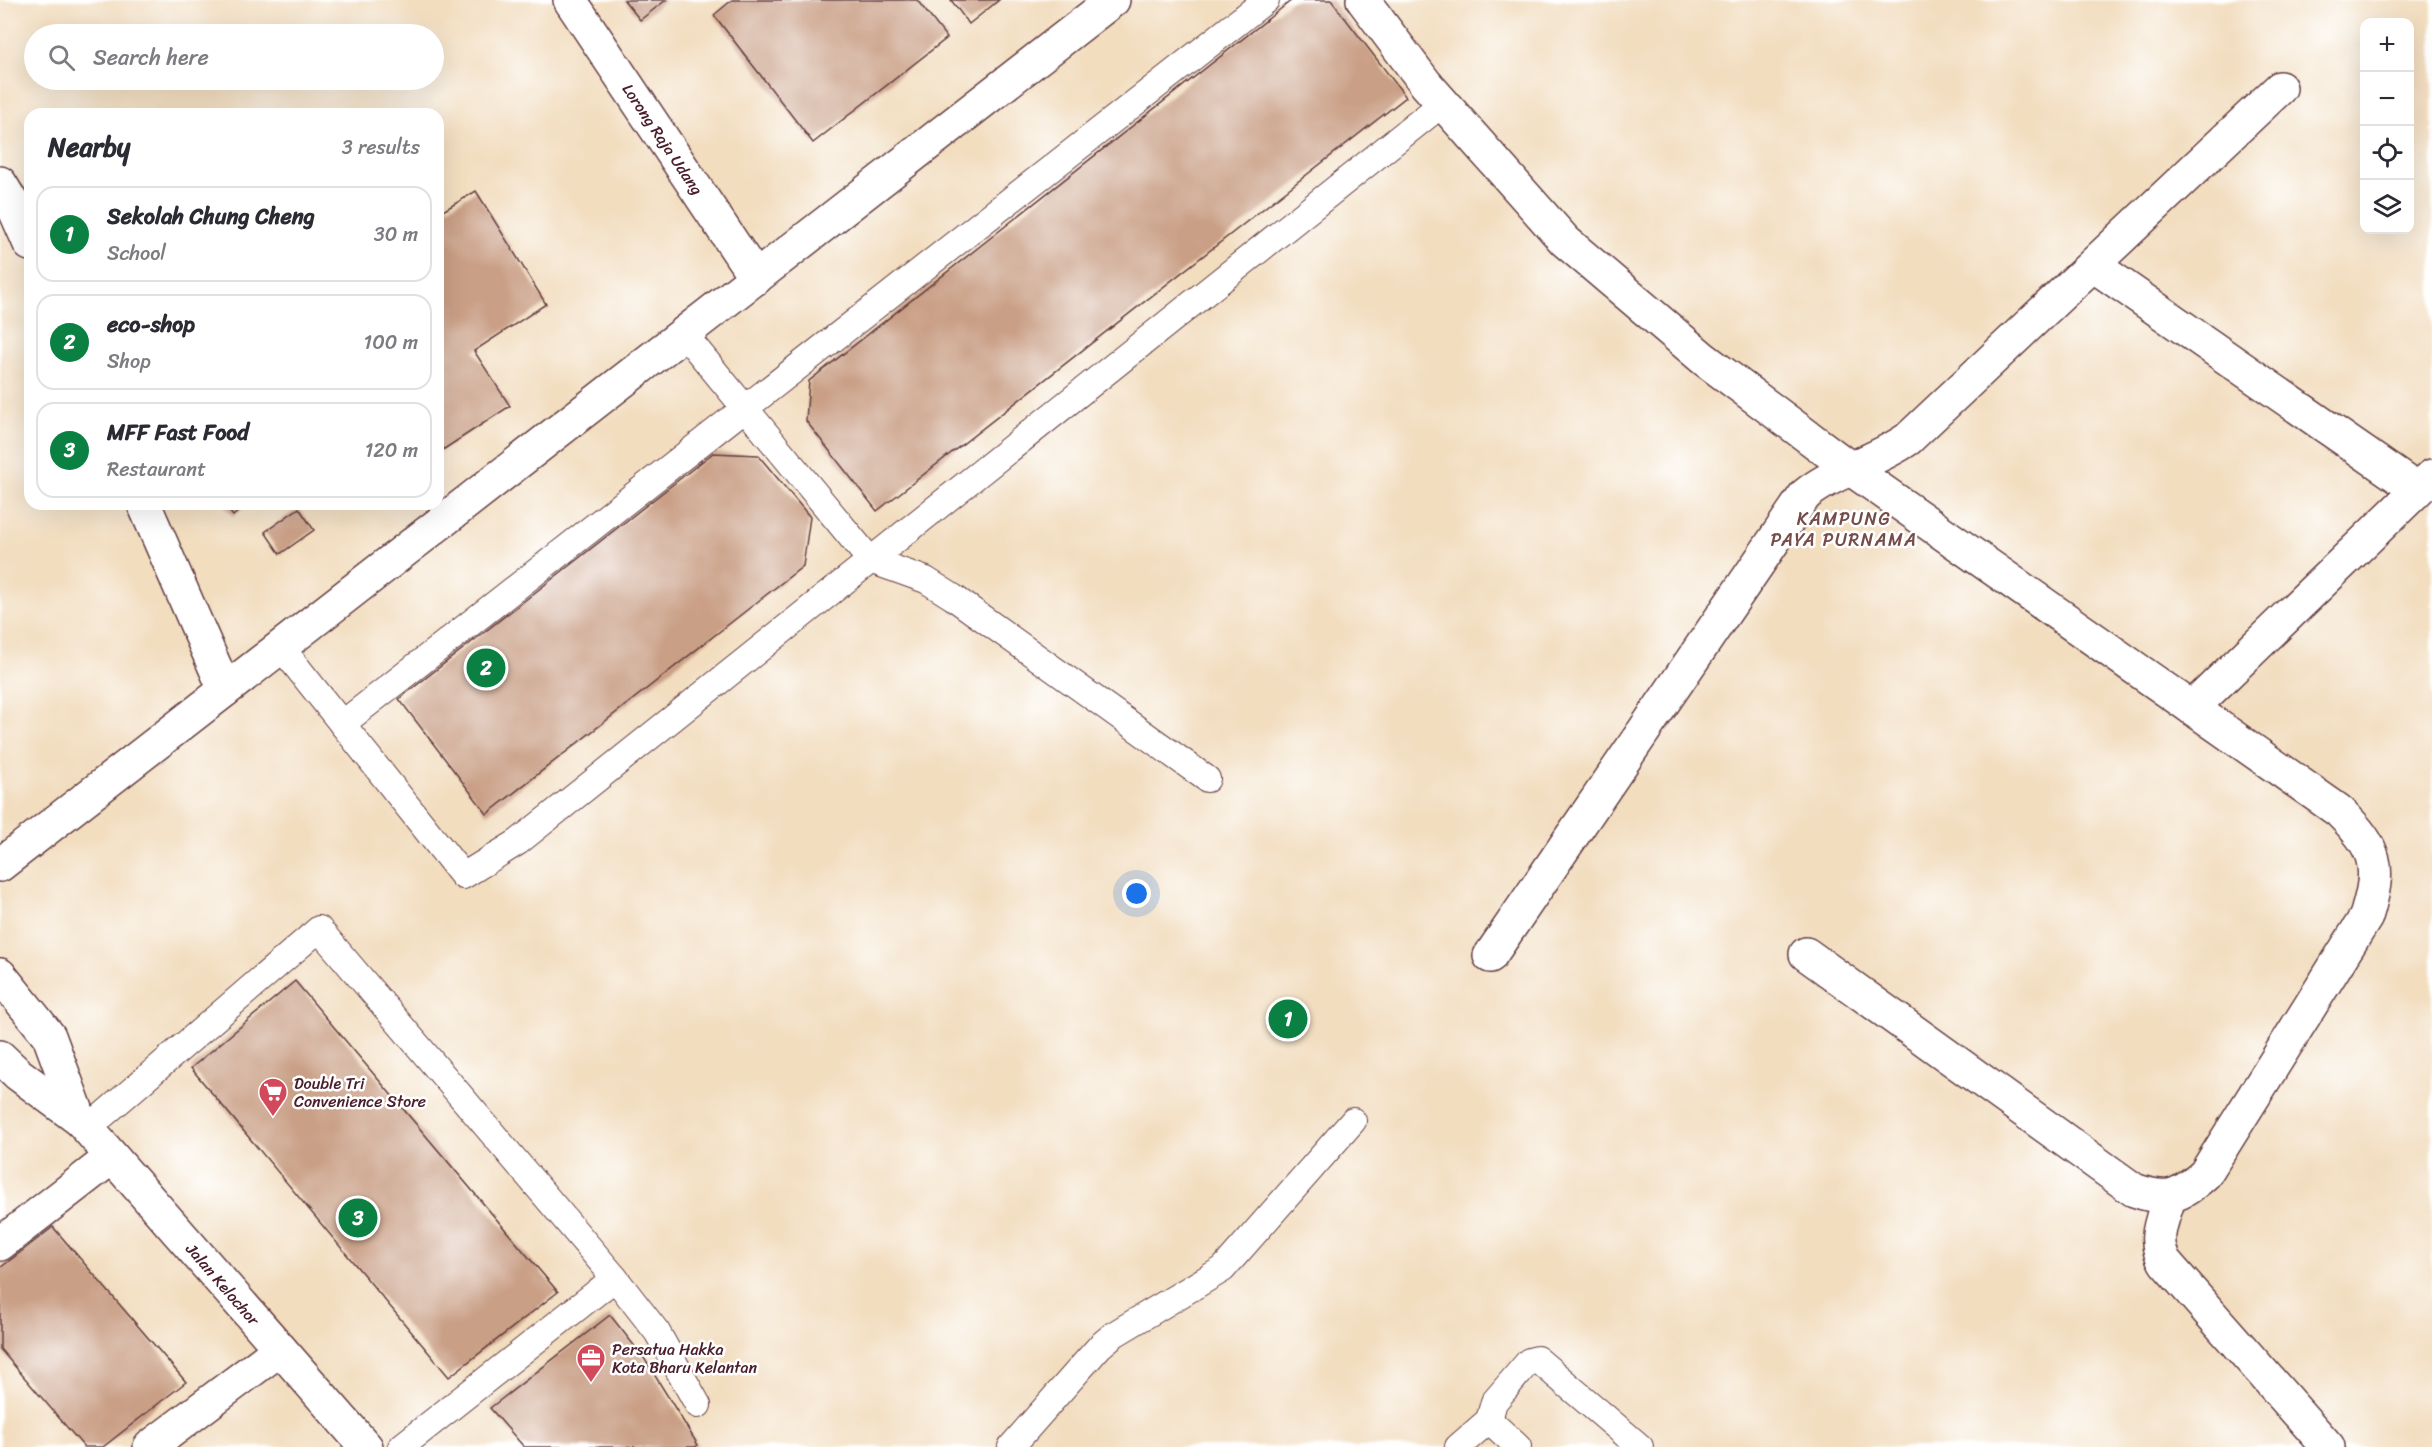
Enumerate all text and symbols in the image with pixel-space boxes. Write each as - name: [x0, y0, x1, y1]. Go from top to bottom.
- map controls: [2360, 18, 2414, 234]
- button: +: [2360, 18, 2414, 72]
- search box: [24, 24, 444, 90]
- text: Search here: [93, 38, 209, 77]
- icon: search: [45, 41, 78, 74]
- button: −: [2360, 72, 2414, 126]
- street label: Lorong Raja Udang: [614, 77, 711, 201]
- text: Nearby: [48, 124, 130, 170]
- button: locate: [2360, 126, 2414, 180]
- text: 3 results: [342, 130, 420, 165]
- button: layers: [2360, 180, 2414, 234]
- text: Sekolah Chung Cheng: [107, 197, 315, 236]
- text: 1: [65, 217, 74, 252]
- text: 30 m: [374, 217, 418, 252]
- text: School: [107, 236, 166, 271]
- text: eco-shop: [107, 305, 195, 344]
- text: 2: [64, 325, 75, 360]
- text: 100 m: [364, 325, 418, 360]
- text: Shop: [107, 344, 151, 379]
- text: MFF Fast Food: [107, 413, 249, 452]
- text: 3: [64, 433, 75, 468]
- text: 120 m: [365, 433, 418, 468]
- text: Restaurant: [107, 452, 206, 487]
- district label: KAMPUNG PAYA PURNAMA: [1770, 503, 1918, 556]
- pin: 2: [466, 646, 506, 690]
- your location: [1122, 879, 1151, 908]
- pin: 1: [1268, 996, 1308, 1042]
- place label: Double Tri Convenience Store: [294, 1069, 426, 1116]
- supermarket icon: Double Tri Convenience Store: [257, 1076, 289, 1118]
- pin: 3: [338, 1196, 378, 1240]
- street label: Jalan Kelochor: [178, 1236, 268, 1333]
- place label: Persatua Hakka Kota Bharu Kelantan: [612, 1335, 758, 1382]
- office icon: Persatua Hakka Kota Bharu Kelantan: [575, 1342, 607, 1384]

